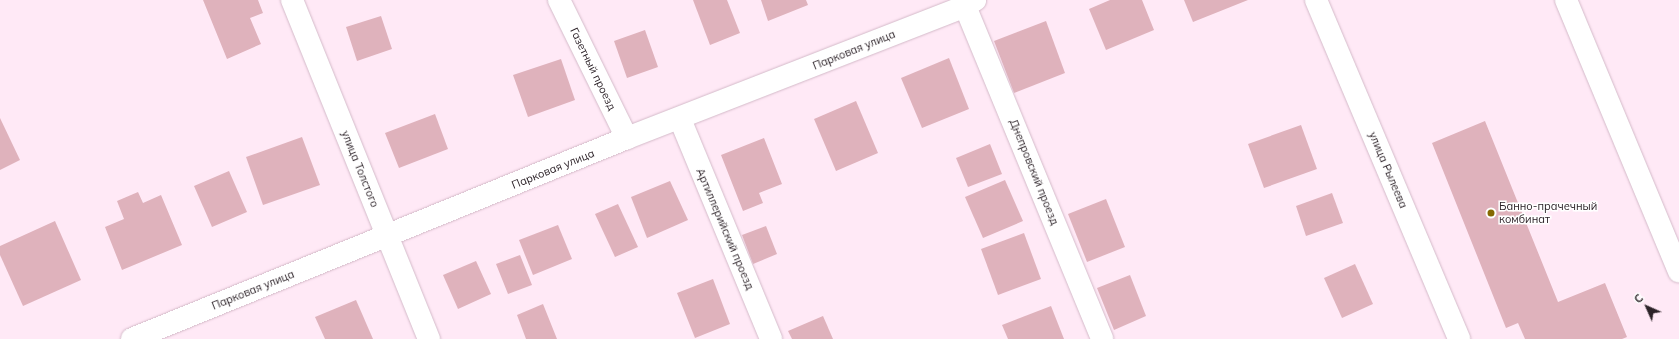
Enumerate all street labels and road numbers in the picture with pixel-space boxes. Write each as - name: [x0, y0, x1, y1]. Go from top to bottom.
- street label: Газетный проезд: [567, 26, 619, 112]
- street label: Парковая улица: [811, 27, 897, 73]
- street label: Днепровский проезд: [1007, 117, 1061, 227]
- street label: улица Толстого: [339, 129, 381, 209]
- street label: улица Рылеева: [1366, 130, 1410, 210]
- street label: Парковая улица: [510, 146, 596, 192]
- street label: Артиллерийский проезд: [693, 166, 757, 292]
- street label: Парковая улица: [210, 267, 296, 313]

